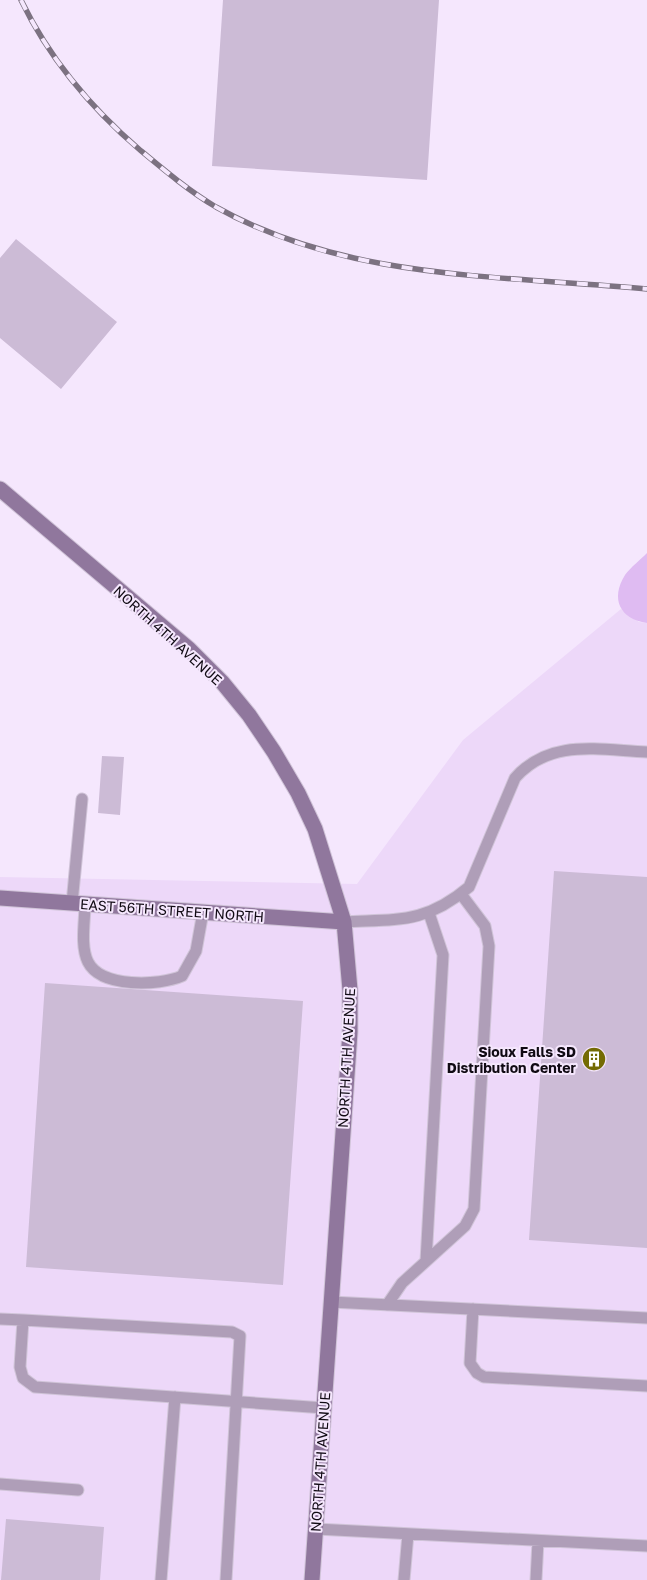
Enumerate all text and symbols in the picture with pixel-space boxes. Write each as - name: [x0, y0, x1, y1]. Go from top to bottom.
- street label: NORTH 4TH AVENUE: [110, 582, 226, 688]
- street label: EAST 56TH STREET NORTH: [79, 895, 265, 925]
- street label: NORTH 4TH AVENUE: [334, 988, 358, 1128]
- place label: Sioux Falls SD Distribution Center: [447, 1043, 577, 1076]
- building icon: Sioux Falls SD Distribution Center: [581, 1046, 607, 1072]
- street label: NORTH 4TH AVENUE: [307, 1392, 333, 1532]

